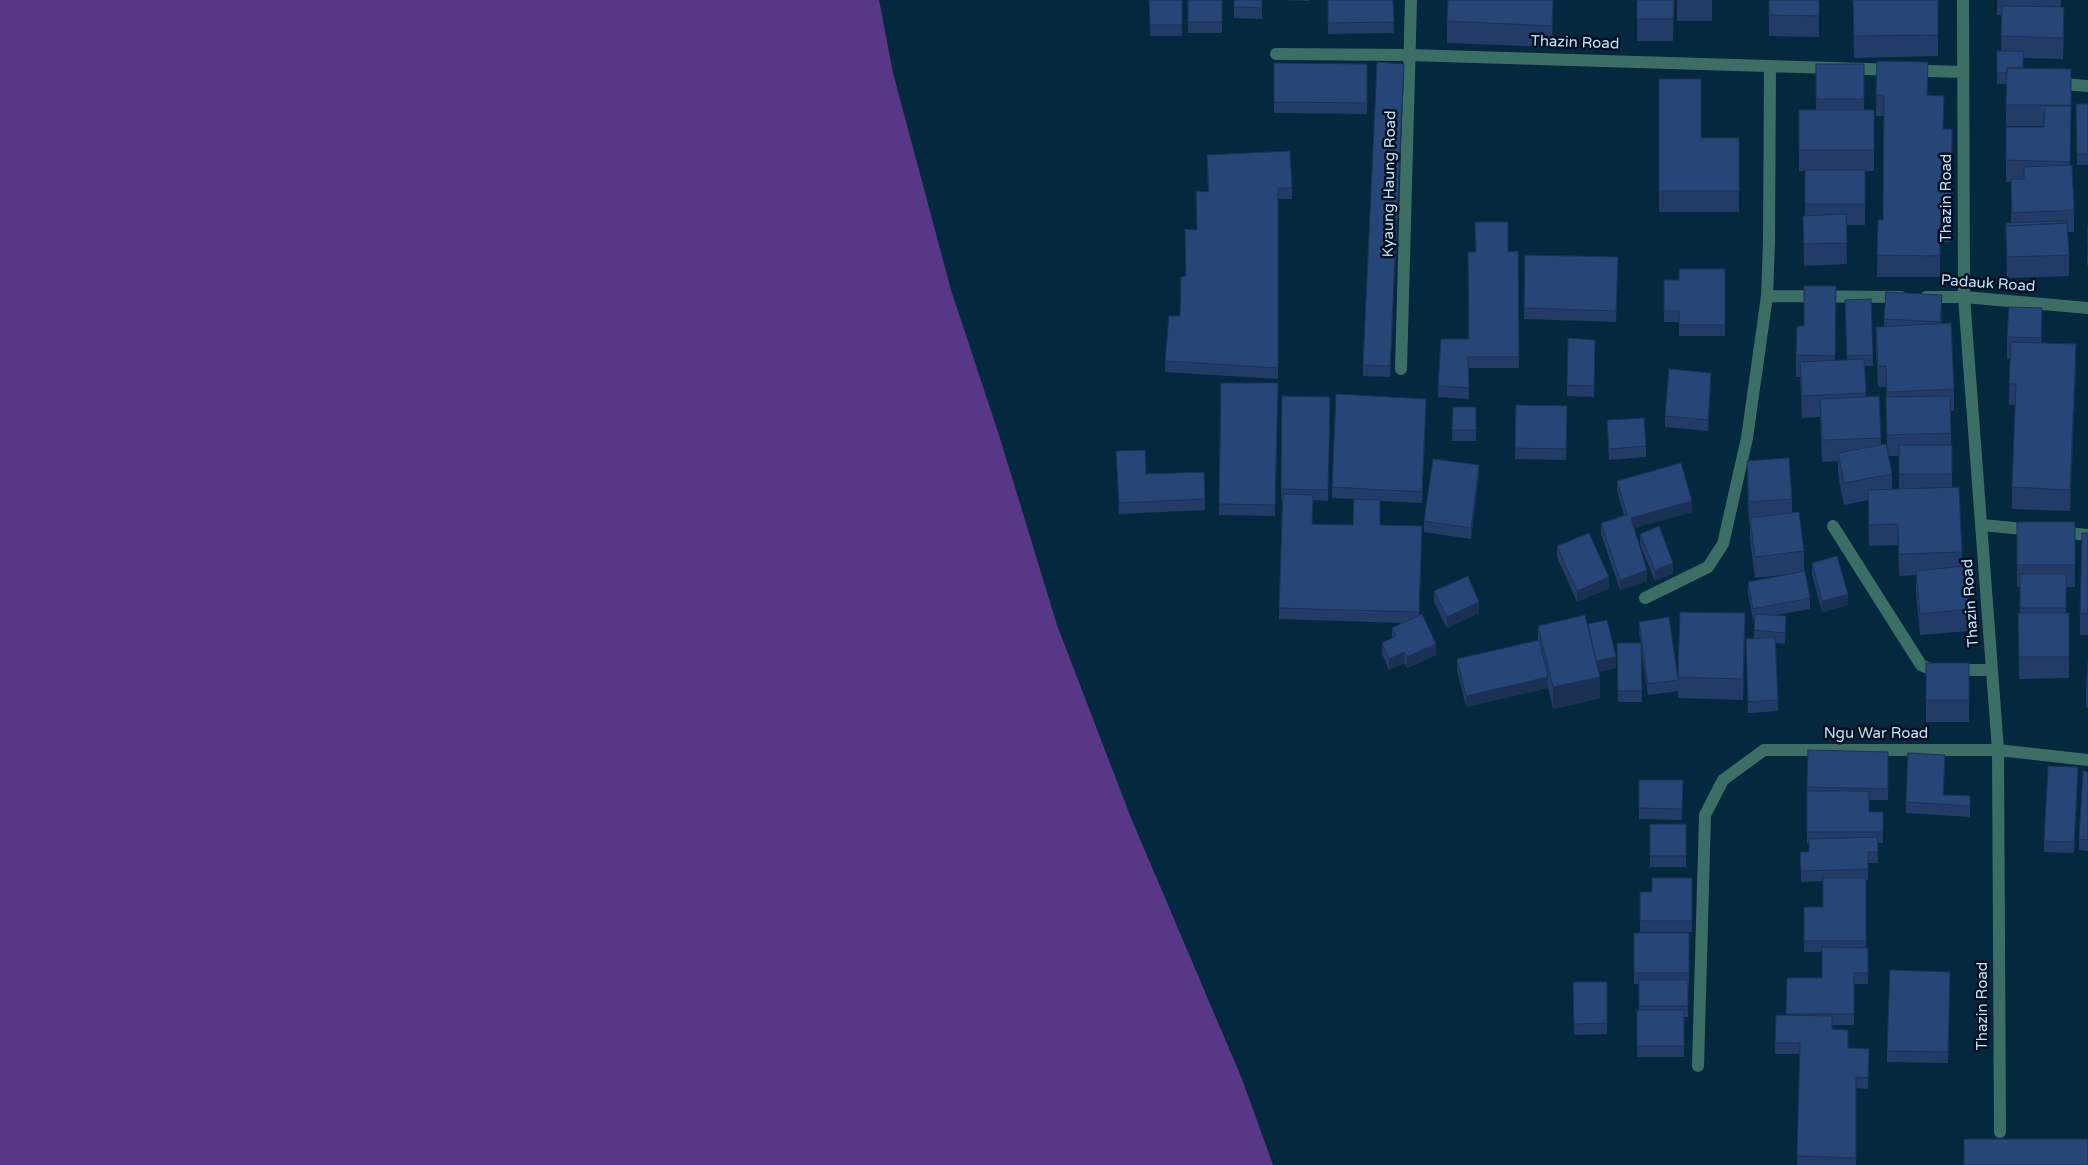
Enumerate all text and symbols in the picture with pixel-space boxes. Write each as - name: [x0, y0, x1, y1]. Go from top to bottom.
- street label: Thazin Road: [1530, 32, 1620, 54]
- street label: Kyaung Haung Road: [1380, 110, 1400, 258]
- street label: Thazin Road: [1938, 154, 1956, 242]
- street label: Padauk Road: [1940, 272, 2036, 296]
- street label: Thazin Road: [1959, 558, 1983, 648]
- street label: Ngu War Road: [1824, 725, 1928, 743]
- street label: Thazin Road: [1974, 962, 1992, 1050]

